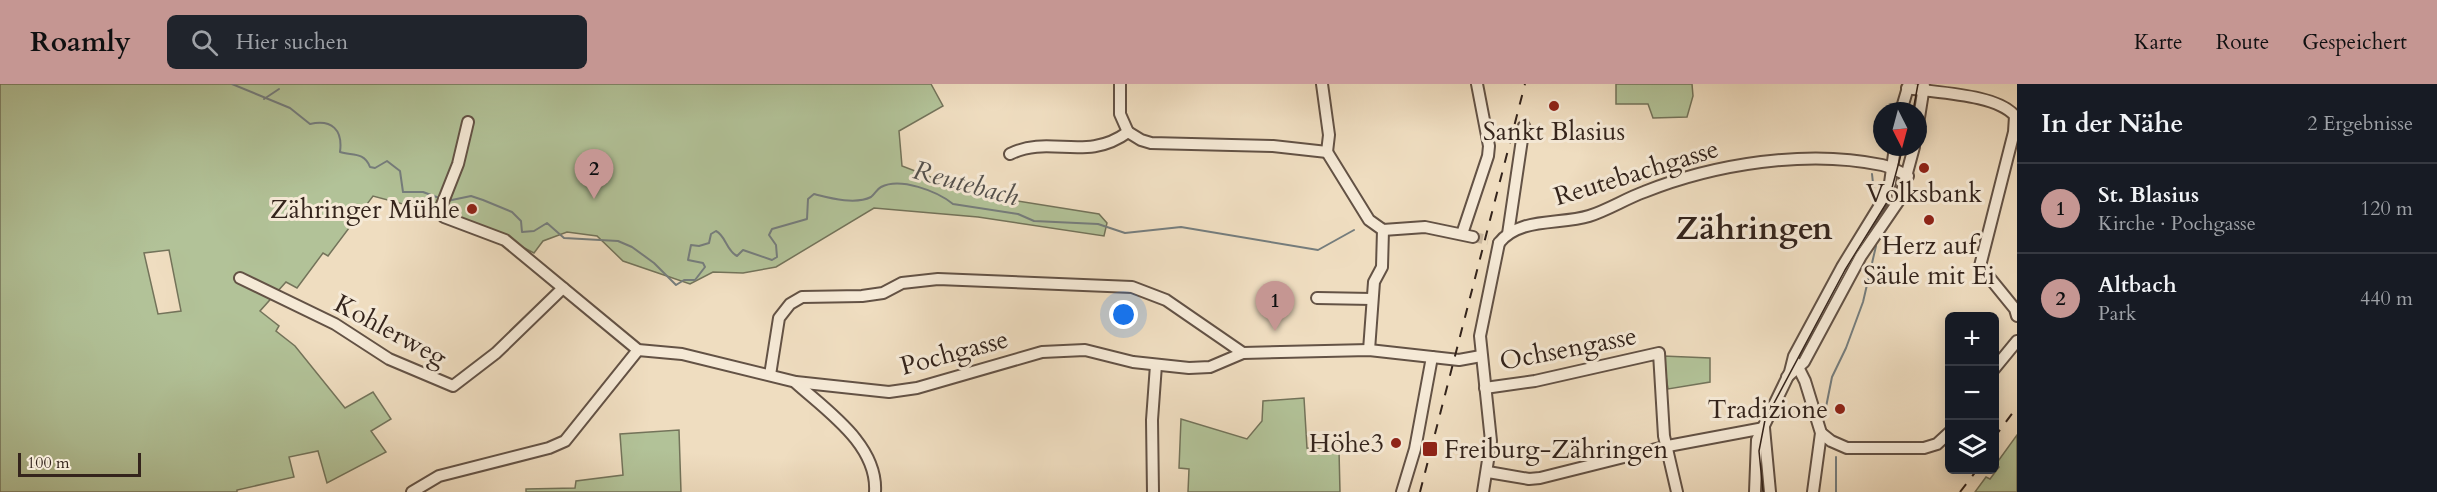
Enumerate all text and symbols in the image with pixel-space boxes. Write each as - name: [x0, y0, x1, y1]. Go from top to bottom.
- search box: [167, 15, 587, 69]
- text: Roamly: [30, 23, 131, 61]
- icon: search: [188, 26, 221, 59]
- text: Hier suchen: [236, 27, 348, 57]
- text: Karte: [2134, 28, 2183, 57]
- text: Route: [2216, 28, 2269, 57]
- text: Gespeichert: [2302, 28, 2407, 57]
- marker: Sankt Blasius: [1547, 99, 1561, 113]
- north arrow: [1873, 102, 1927, 156]
- text: In der Nähe: [2041, 106, 2183, 141]
- text: 2 Ergebnisse: [2307, 110, 2413, 137]
- place label: Sankt Blasius: [1483, 114, 1625, 149]
- street label: Reutebachgasse: [1550, 131, 1723, 214]
- pin: 2: [574, 150, 614, 199]
- water label: Reutebach: [909, 152, 1023, 215]
- marker: Volksbank: [1917, 161, 1931, 175]
- place label: Volksbank: [1866, 176, 1982, 211]
- text: St. Blasius: [2098, 180, 2199, 210]
- place label: Zähringer Mühle: [270, 192, 460, 227]
- text: 1: [2055, 195, 2066, 222]
- text: 120 m: [2360, 195, 2413, 222]
- marker: Zähringer Mühle: [465, 202, 479, 216]
- district label: Zähringen: [1675, 207, 1833, 251]
- text: Kirche · Pochgasse: [2098, 210, 2256, 237]
- marker: Herz auf Säule mit Ei: [1922, 213, 1936, 227]
- place label: Herz auf Säule mit Ei: [1863, 228, 1995, 293]
- text: Altbach: [2098, 270, 2177, 300]
- pin: 1: [1256, 282, 1294, 331]
- text: 2: [2055, 285, 2066, 312]
- text: 440 m: [2360, 285, 2413, 312]
- street label: Kohlerweg: [328, 286, 454, 375]
- your location: [1109, 300, 1138, 329]
- text: Park: [2098, 300, 2136, 327]
- map controls: [1945, 312, 1999, 474]
- button: +: [1945, 312, 1999, 366]
- street label: Ochsengasse: [1497, 318, 1640, 379]
- street label: Pochgasse: [896, 321, 1012, 384]
- button: −: [1945, 366, 1999, 420]
- place label: Tradizione: [1707, 392, 1828, 427]
- marker: Tradizione: [1833, 402, 1847, 416]
- button: layers: [1945, 420, 1999, 474]
- place label: Höhe3: [1309, 426, 1384, 461]
- place label: Freiburg-Zähringen: [1444, 432, 1668, 467]
- marker: Höhe3: [1389, 436, 1403, 450]
- marker: Freiburg-Zähringen: [1421, 440, 1439, 458]
- scale bar: [18, 450, 141, 478]
- text: 100 m: [27, 452, 69, 474]

